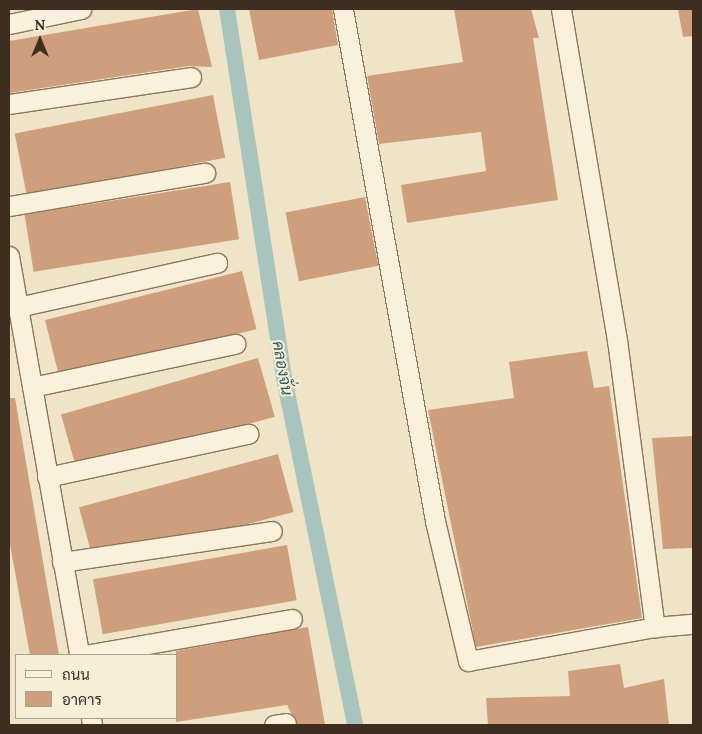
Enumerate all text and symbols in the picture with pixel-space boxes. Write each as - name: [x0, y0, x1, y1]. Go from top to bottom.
- north arrow: [15, 15, 65, 65]
- text: N: [35, 16, 45, 34]
- water label: คลองจั่น: [269, 339, 297, 397]
- legend: [15, 654, 178, 719]
- text: ถนน: [62, 665, 90, 684]
- text: อาคาร: [62, 690, 102, 709]

